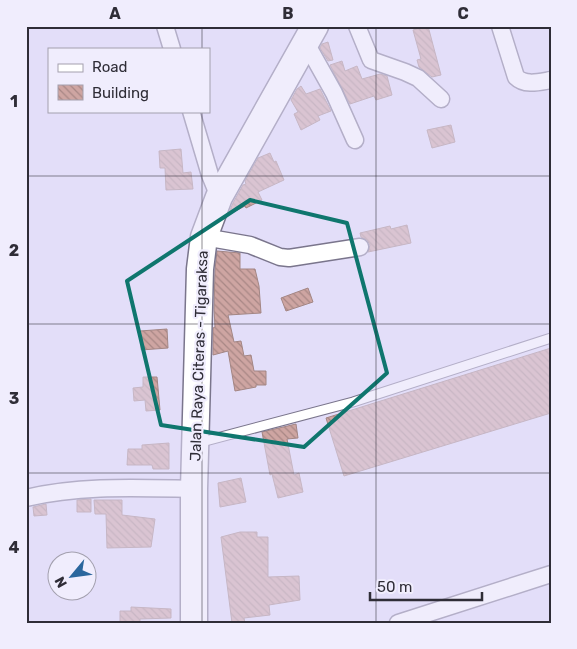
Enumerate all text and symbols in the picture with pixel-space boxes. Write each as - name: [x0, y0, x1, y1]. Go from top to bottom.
- text: A: [109, 4, 121, 23]
- text: B: [282, 4, 294, 23]
- text: C: [457, 4, 469, 23]
- legend: [48, 48, 210, 112]
- text: Road: [92, 58, 128, 76]
- text: Building: [92, 84, 149, 102]
- text: 1: [10, 92, 18, 111]
- text: 2: [9, 241, 19, 260]
- street label: Jalan Raya Citeras - Tigaraksa: [186, 250, 212, 462]
- text: 3: [9, 389, 19, 408]
- text: 4: [9, 538, 20, 557]
- north arrow: [48, 552, 98, 602]
- scale bar: [370, 569, 482, 601]
- text: N: [51, 574, 71, 591]
- text: 50 m: [377, 578, 412, 596]

